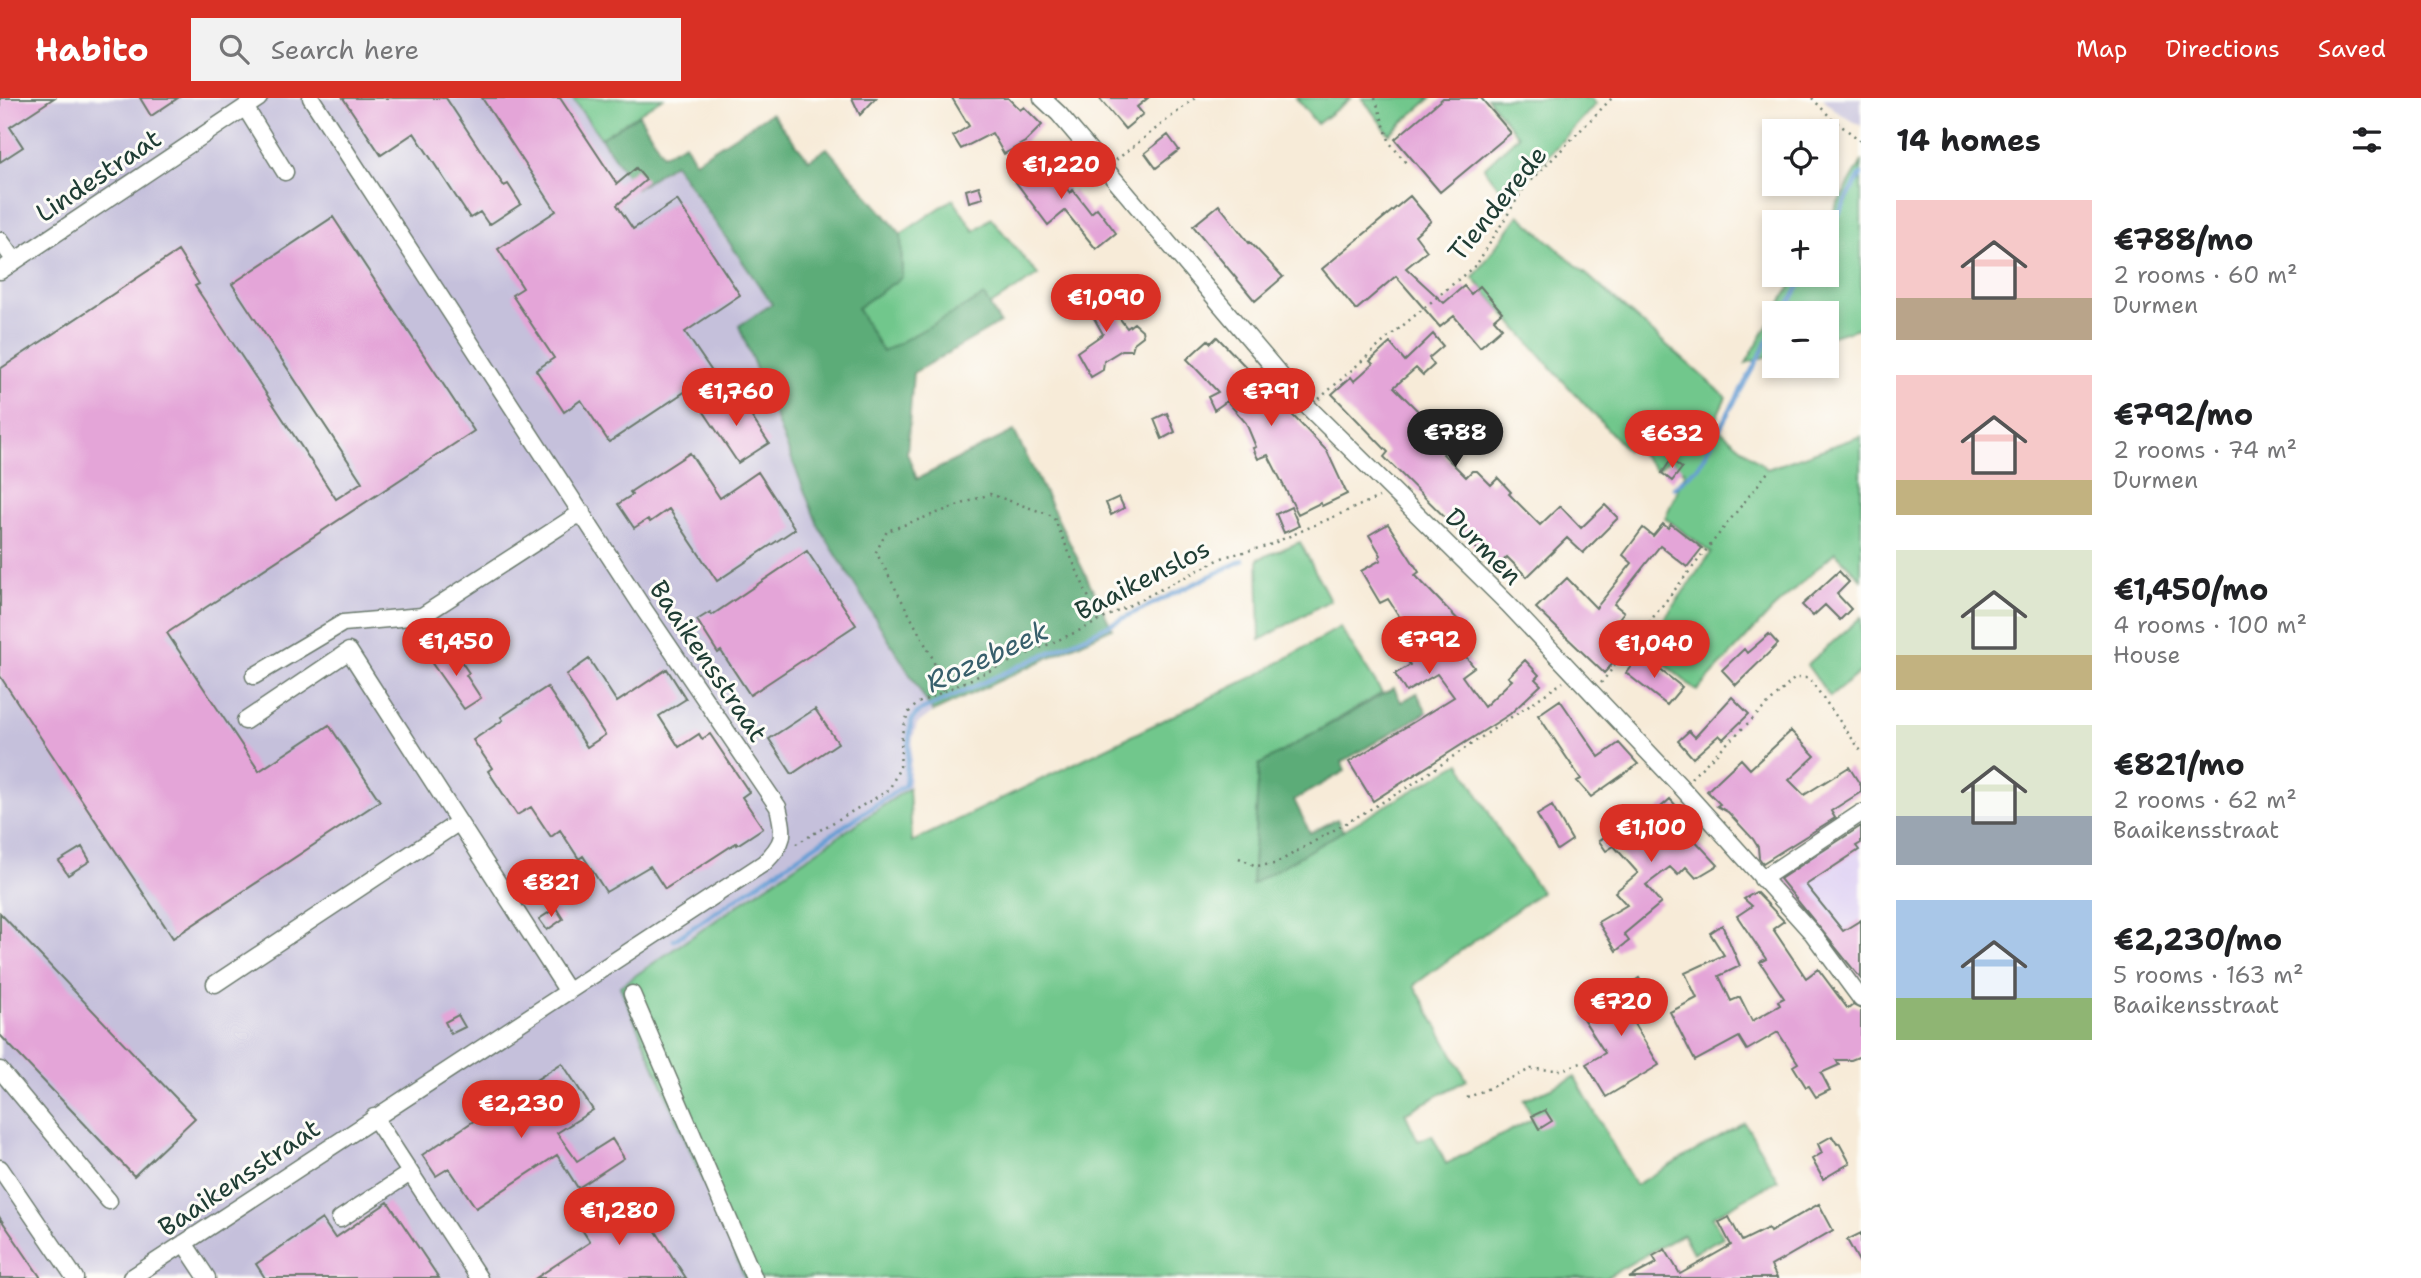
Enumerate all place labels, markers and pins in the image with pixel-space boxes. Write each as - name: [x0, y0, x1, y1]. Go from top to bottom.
- pin: €1,220: [1004, 141, 1118, 201]
- pin: €1,090: [1049, 274, 1163, 334]
- pin: €1,760: [679, 368, 793, 428]
- pin: €791: [1230, 368, 1312, 428]
- pin: €788: [1414, 410, 1496, 469]
- pin: €632: [1631, 410, 1713, 470]
- pin: €792: [1388, 616, 1470, 676]
- pin: €1,450: [399, 618, 513, 678]
- pin: €1,040: [1597, 620, 1711, 680]
- pin: €1,100: [1594, 804, 1708, 864]
- pin: €821: [510, 860, 592, 919]
- pin: €720: [1580, 978, 1662, 1038]
- pin: €2,230: [464, 1080, 578, 1140]
- pin: €1,280: [562, 1188, 676, 1247]

